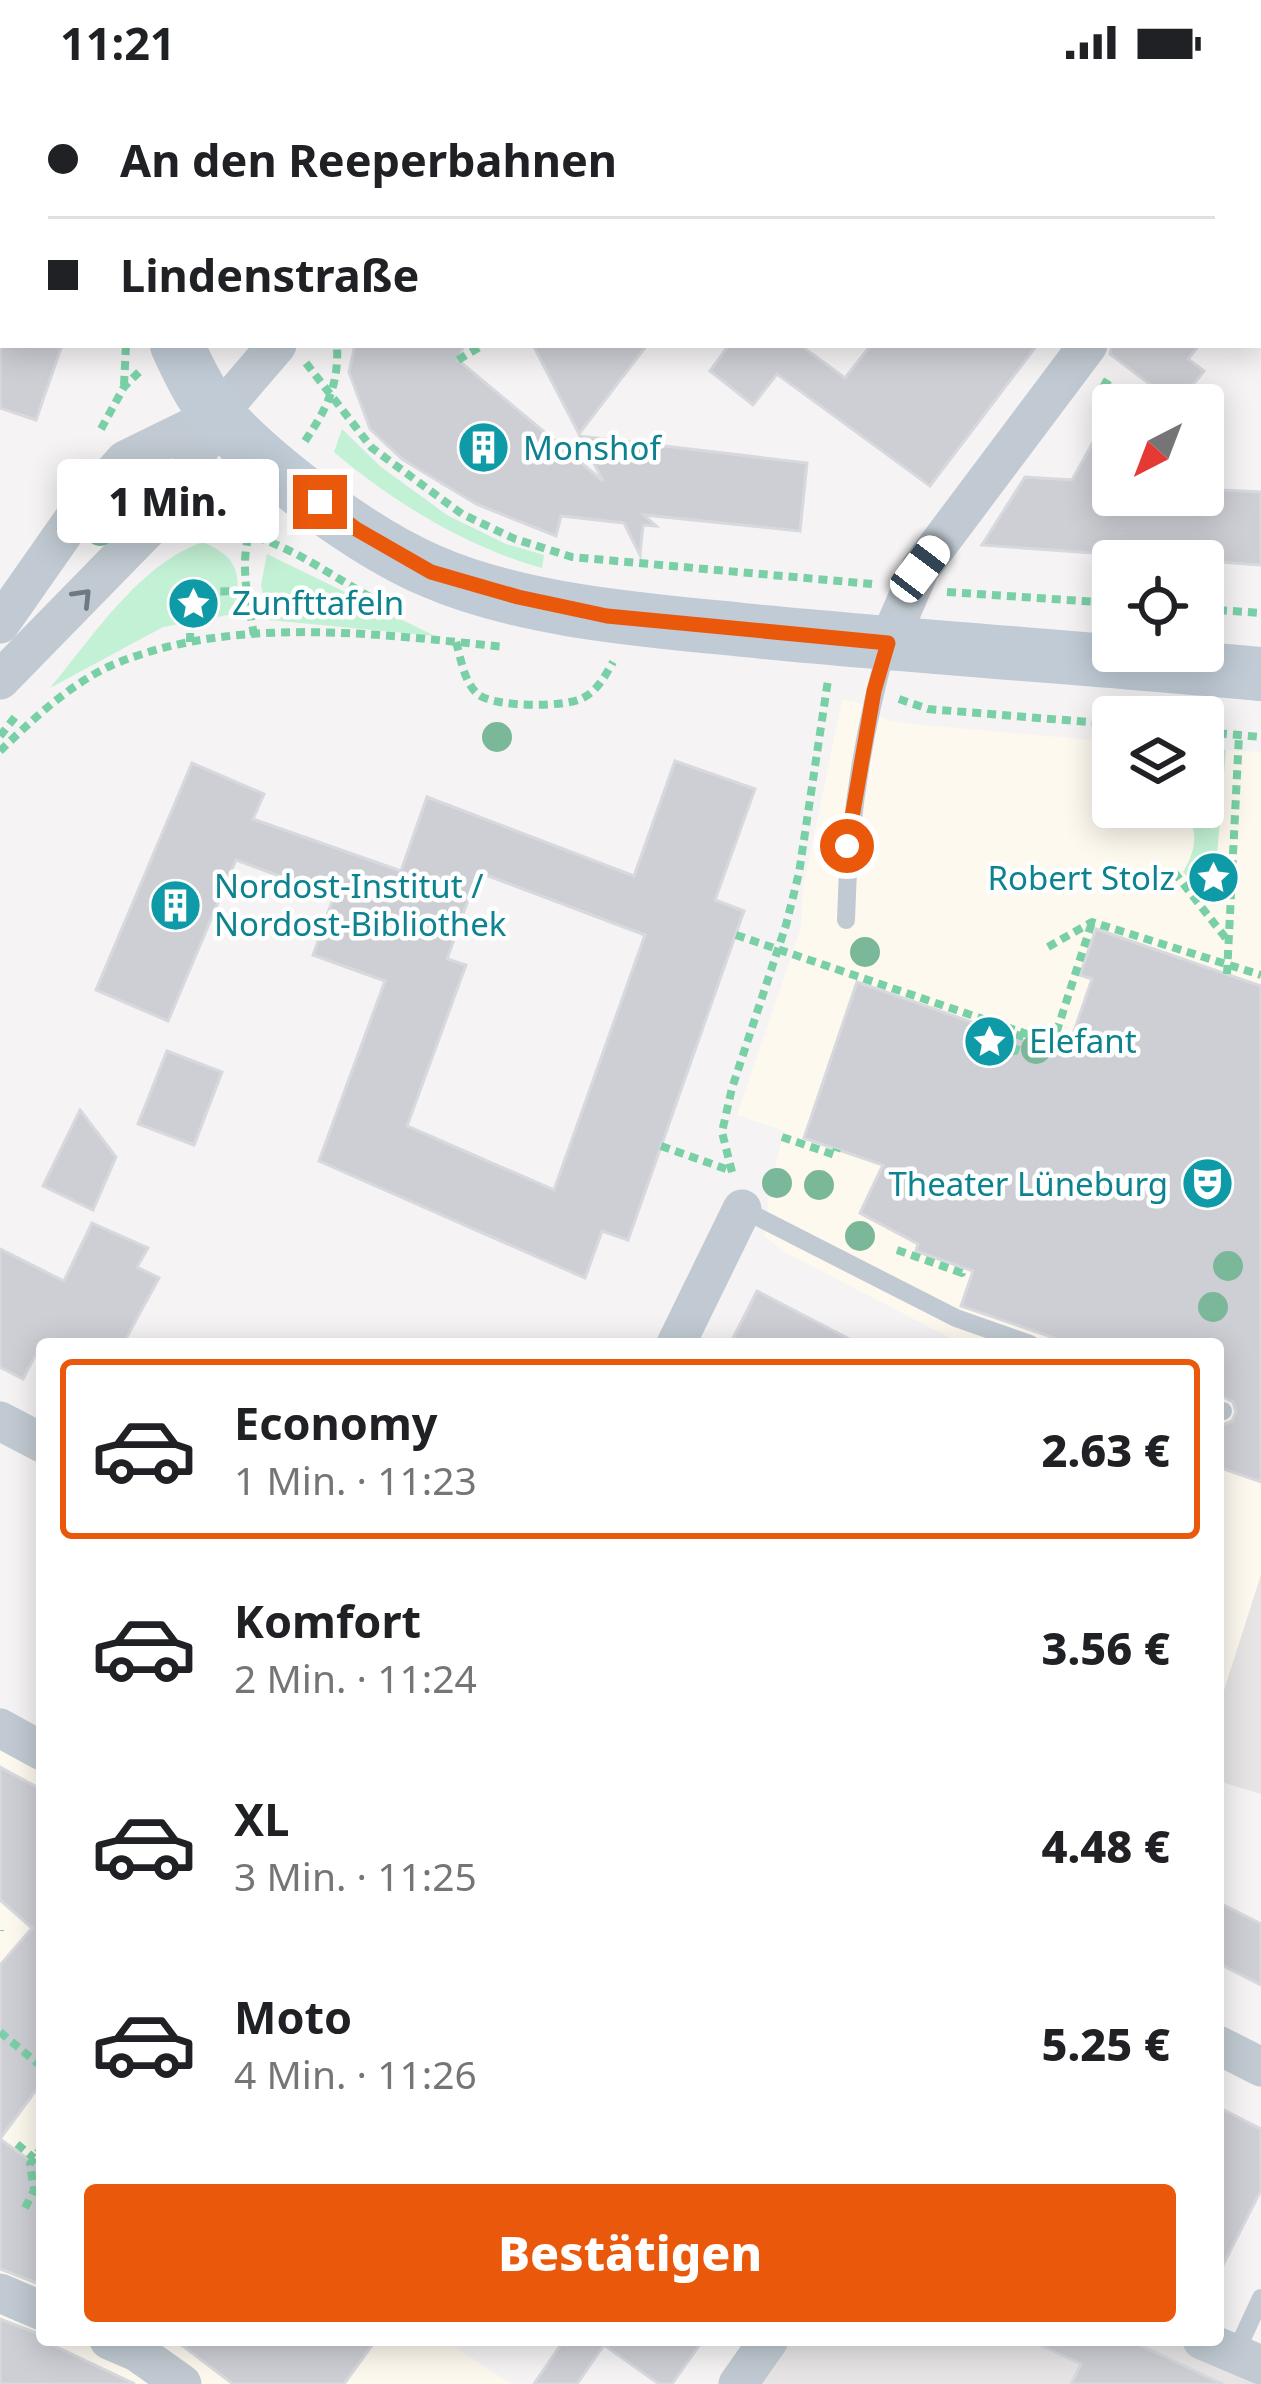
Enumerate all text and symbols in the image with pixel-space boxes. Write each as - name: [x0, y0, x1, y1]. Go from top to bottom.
- text: 11:21: [60, 12, 176, 73]
- text: An den Reeperbahnen: [120, 129, 617, 190]
- text: Lindenstraße: [120, 244, 419, 305]
- north arrow: [1092, 384, 1224, 516]
- map controls: [1092, 384, 1224, 828]
- building icon: Monshof: [456, 420, 512, 476]
- place label: Monshof: [523, 425, 662, 470]
- callout: 1 Min.: [56, 460, 278, 544]
- text: 1 Min.: [109, 474, 227, 527]
- route end: [293, 475, 347, 529]
- car: [884, 529, 956, 609]
- button: locate: [1092, 540, 1224, 672]
- place icon: Zunfttafeln: [165, 575, 221, 631]
- place label: Zunfttafeln: [232, 580, 404, 625]
- one-way arrow: [68, 589, 90, 611]
- button: layers: [1092, 696, 1224, 828]
- route start: [820, 819, 874, 873]
- place icon: Robert Stolz: [1186, 850, 1242, 906]
- place label: Robert Stolz: [987, 855, 1175, 900]
- place label: Nordost-Institut / Nordost-Bibliothek: [214, 863, 507, 946]
- building icon: Nordost-Institut / Nordost-Bibliothek: [147, 877, 203, 933]
- place icon: Elefant: [962, 1013, 1018, 1069]
- place label: Elefant: [1029, 1018, 1137, 1063]
- theatre icon: Theater Lüneburg: [1179, 1156, 1235, 1212]
- place label: Theater Lüneburg: [888, 1161, 1168, 1206]
- text: Economy: [234, 1392, 438, 1453]
- icon: car: [90, 1395, 198, 1503]
- text: 2.63 €: [1041, 1419, 1170, 1480]
- text: 1 Min. · 11:23: [234, 1453, 477, 1506]
- text: Komfort: [234, 1590, 421, 1651]
- icon: car: [90, 1593, 198, 1701]
- text: 3.56 €: [1041, 1617, 1170, 1678]
- text: 2 Min. · 11:24: [234, 1651, 477, 1704]
- text: XL: [234, 1788, 289, 1849]
- icon: car: [90, 1791, 198, 1899]
- text: 4.48 €: [1041, 1815, 1170, 1876]
- text: 3 Min. · 11:25: [234, 1849, 477, 1902]
- text: Moto: [234, 1986, 352, 2047]
- icon: car: [90, 1989, 198, 2097]
- text: 5.25 €: [1041, 2013, 1170, 2074]
- text: 4 Min. · 11:26: [234, 2047, 477, 2100]
- button: Bestätigen: [84, 2184, 1176, 2322]

